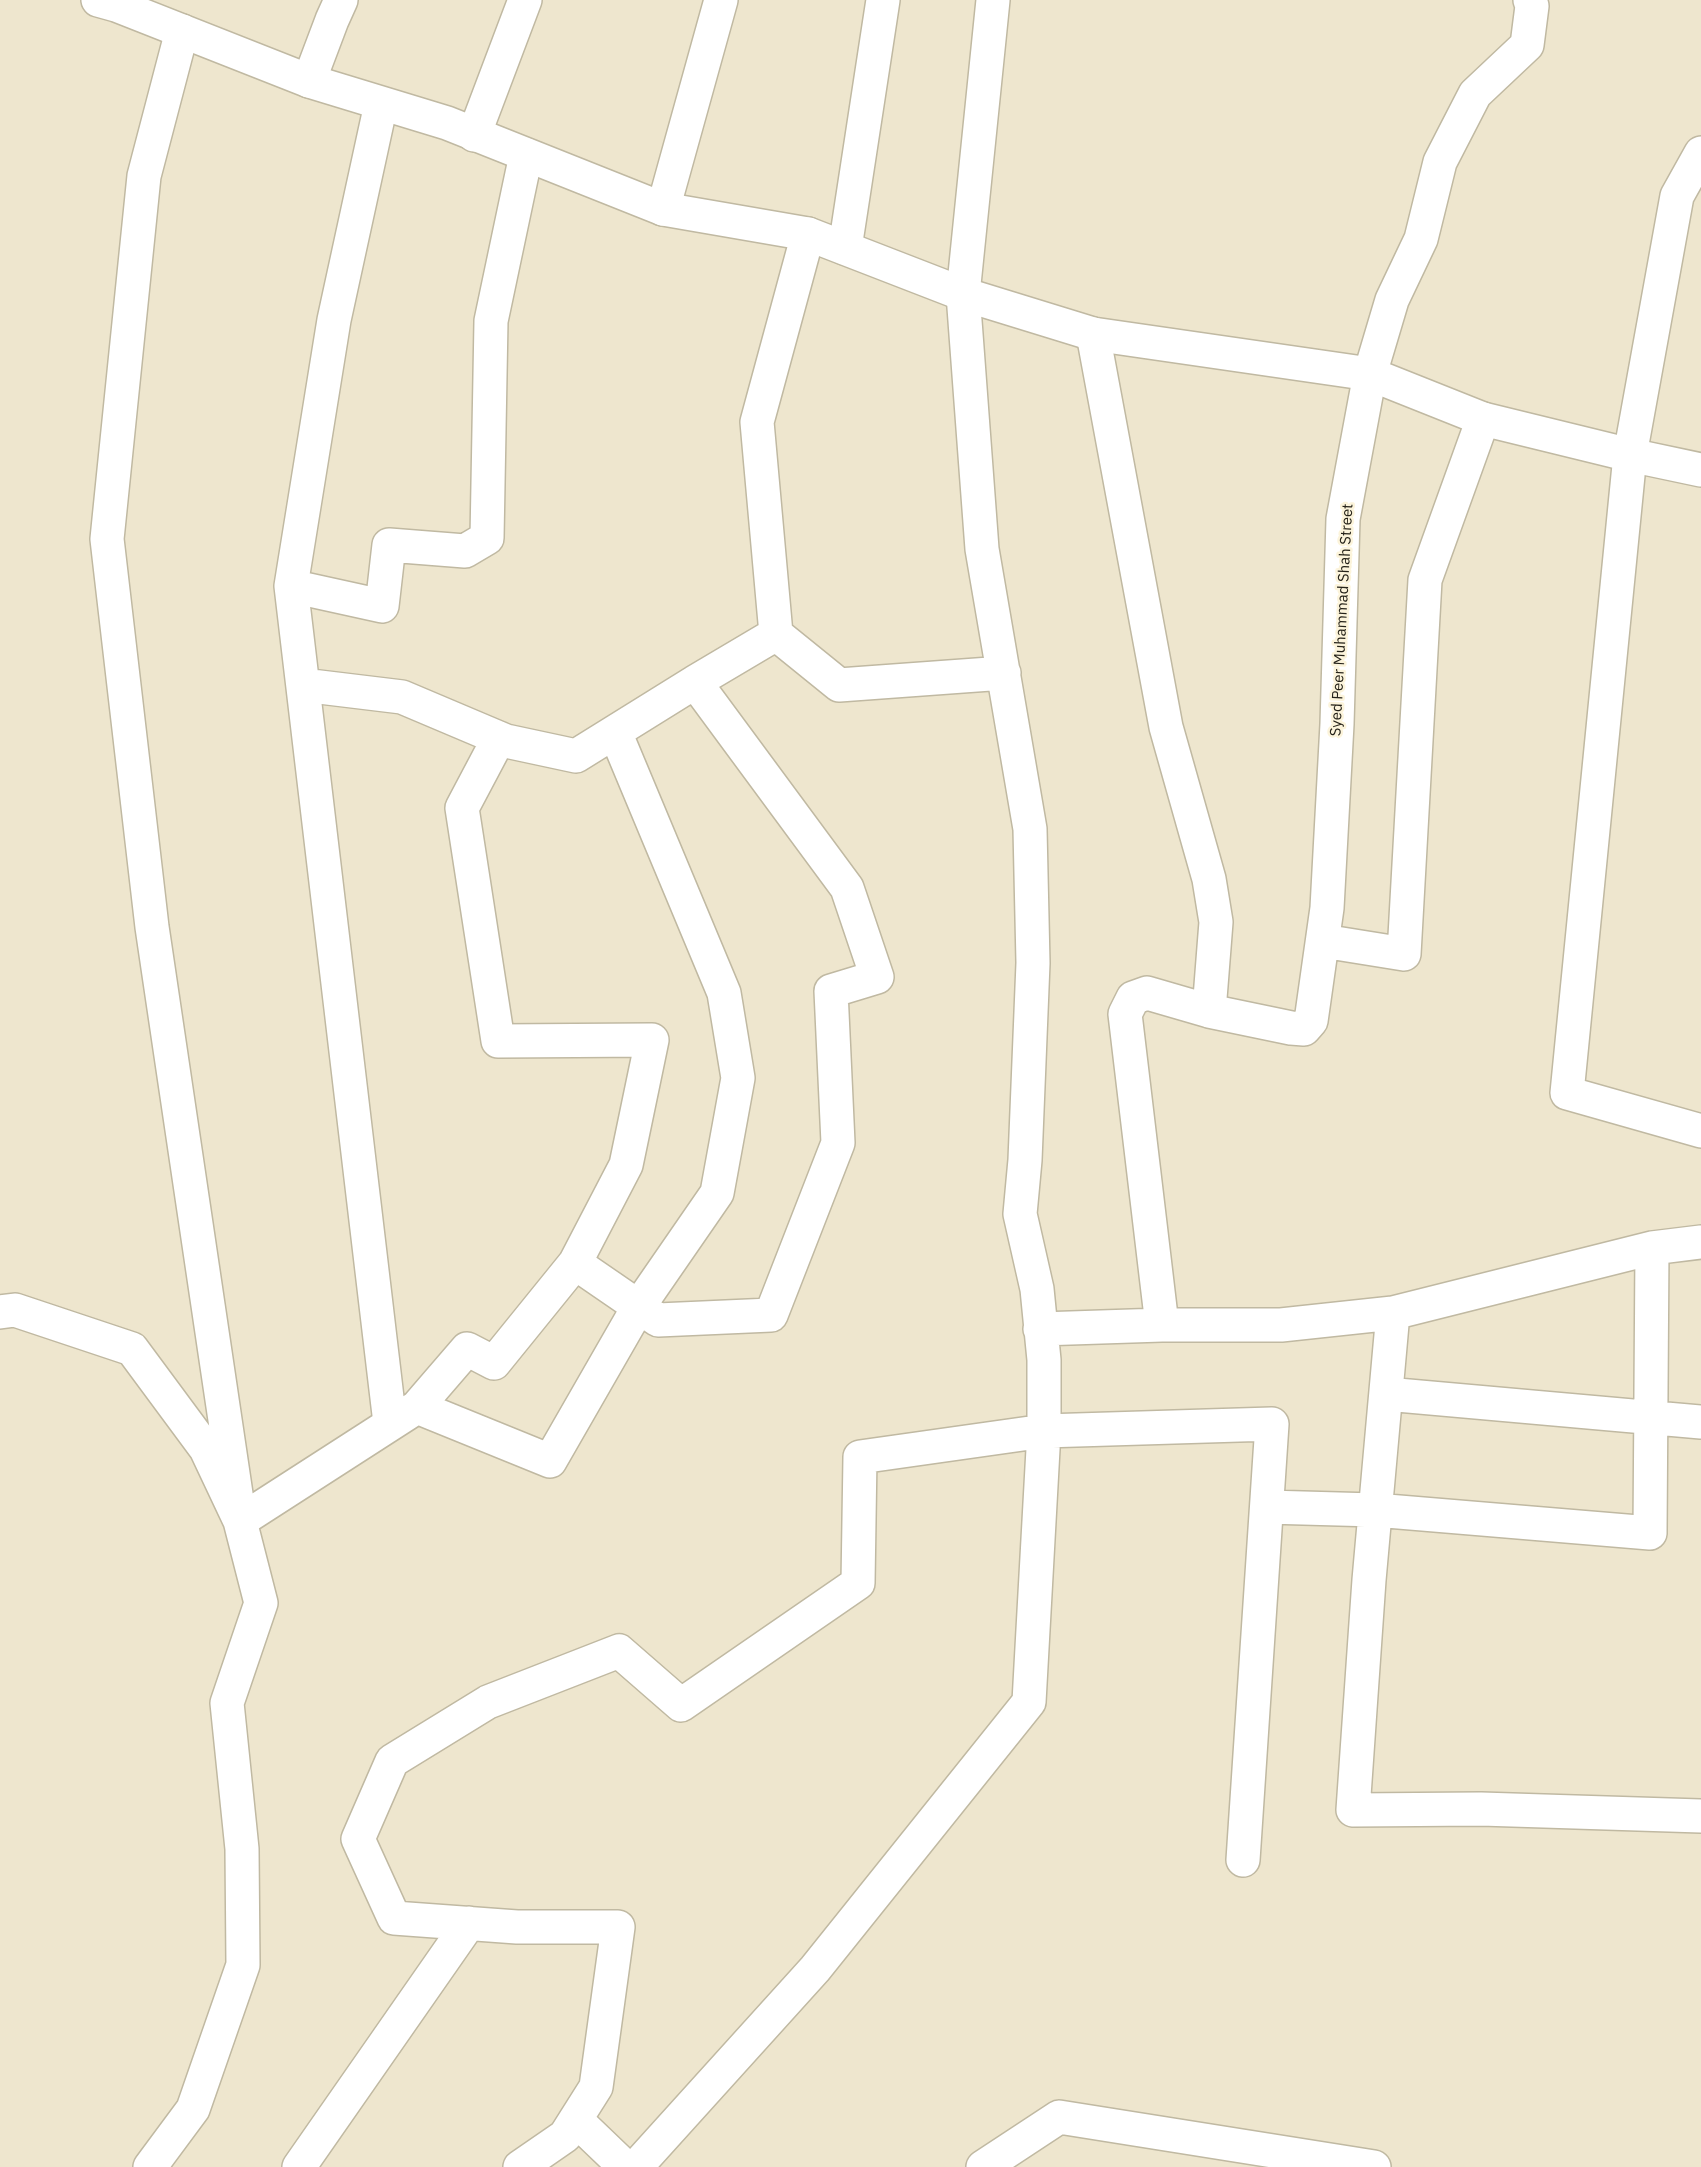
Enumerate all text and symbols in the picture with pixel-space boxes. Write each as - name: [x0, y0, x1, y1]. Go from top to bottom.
- street label: Syed Peer Muhammad Shah Street: [1327, 503, 1357, 737]

